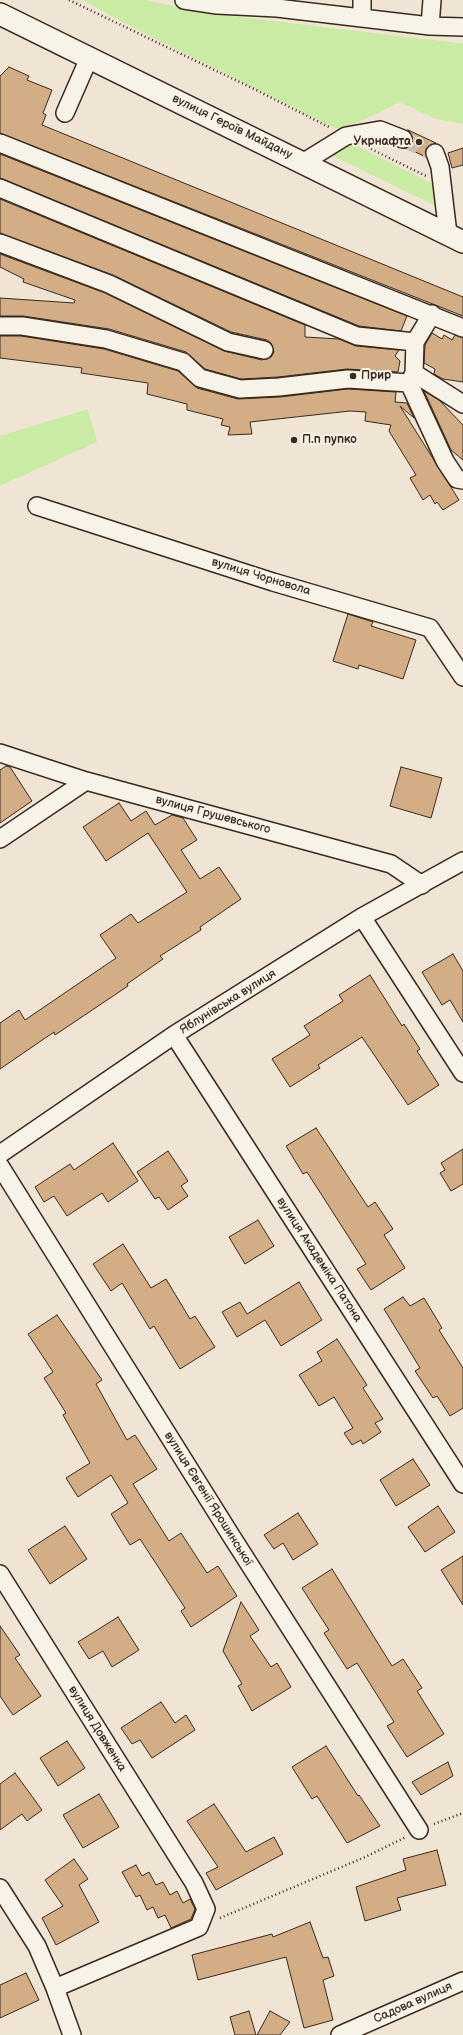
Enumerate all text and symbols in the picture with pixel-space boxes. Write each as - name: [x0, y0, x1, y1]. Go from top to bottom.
- street label: вулиця Героїв Майдану: [170, 92, 294, 162]
- place label: Укрнафта: [353, 135, 411, 149]
- marker: Укрнафта: [414, 137, 424, 147]
- place label: Прир: [361, 369, 391, 383]
- marker: Прир: [348, 371, 358, 381]
- place label: П.п пупко: [302, 433, 357, 447]
- marker: П.п пупко: [289, 435, 299, 445]
- street label: вулиця Чорновола: [210, 555, 312, 599]
- street label: вулиця Грушевського: [154, 793, 272, 837]
- street label: Яблунівська вулиця: [177, 967, 279, 1037]
- street label: вулиця Академіка Патона: [273, 1195, 365, 1325]
- street label: вулиця Євгенії Ярошинської: [161, 1429, 255, 1569]
- street label: вулиця Довженка: [65, 1683, 129, 1775]
- street label: Садова вулиця: [372, 1979, 454, 2027]

